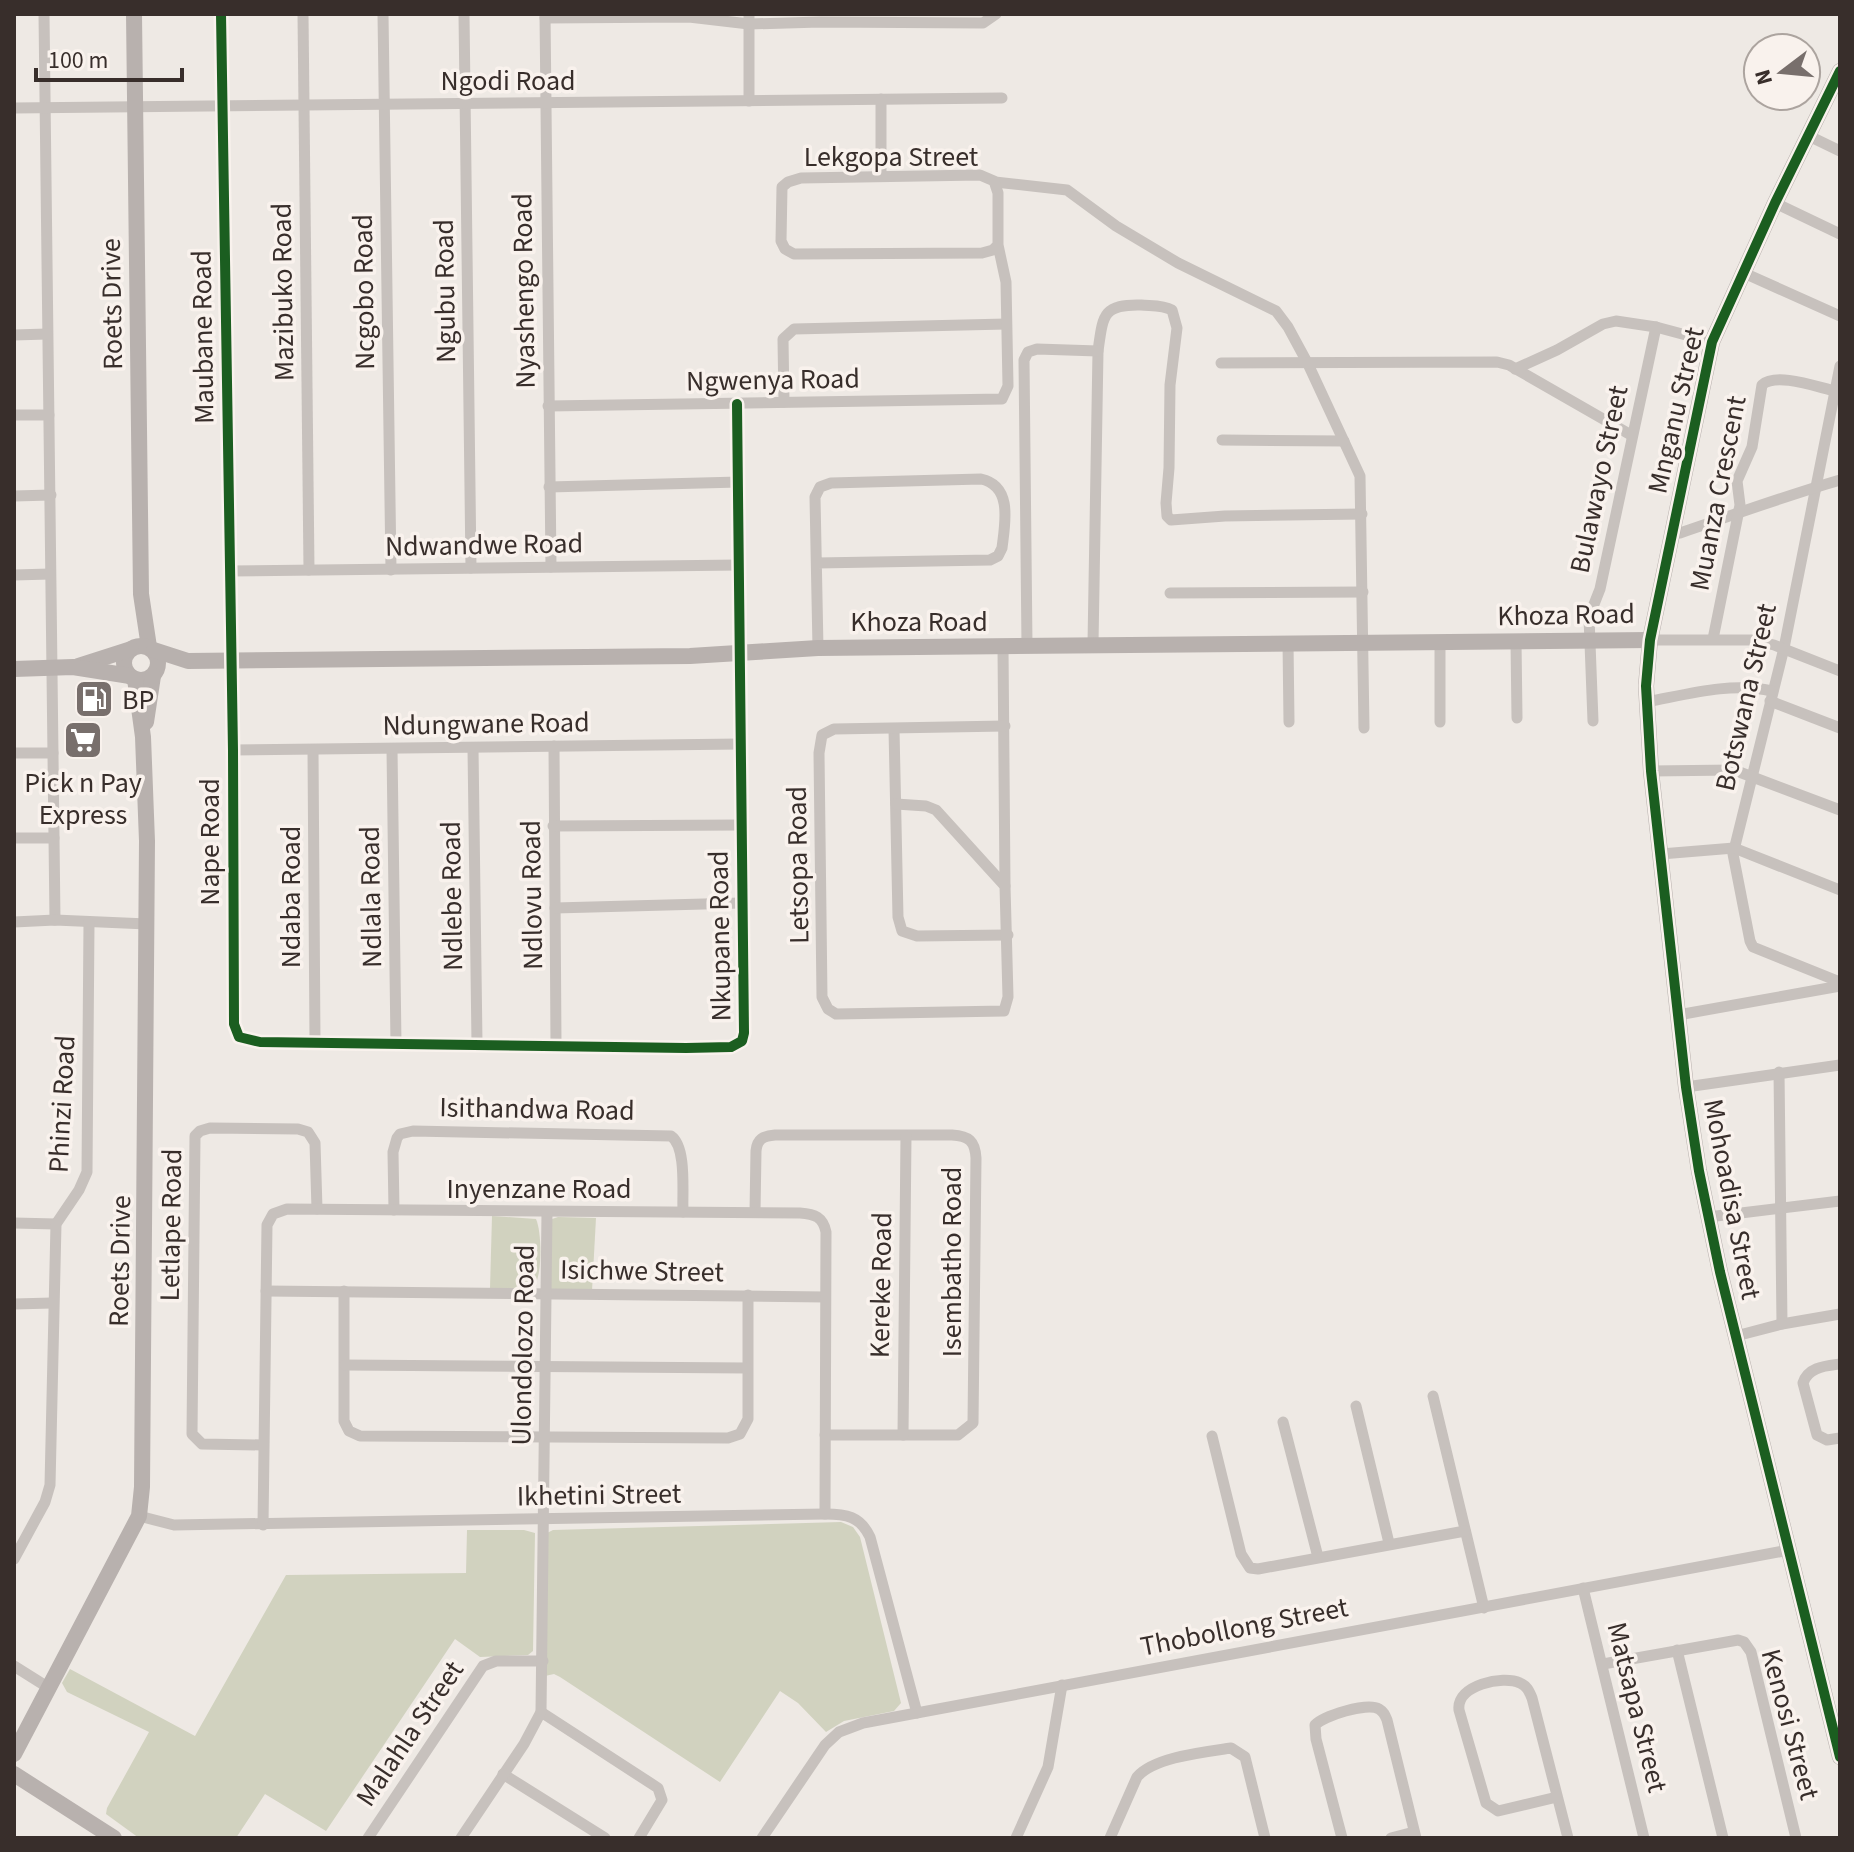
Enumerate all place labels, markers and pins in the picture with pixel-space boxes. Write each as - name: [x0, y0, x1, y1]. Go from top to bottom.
- fuel station icon: BP: [73, 678, 115, 720]
- place label: BP: [122, 680, 154, 720]
- supermarket icon: Pick n Pay Express: [62, 719, 104, 761]
- place label: Pick n Pay Express: [24, 763, 142, 835]

